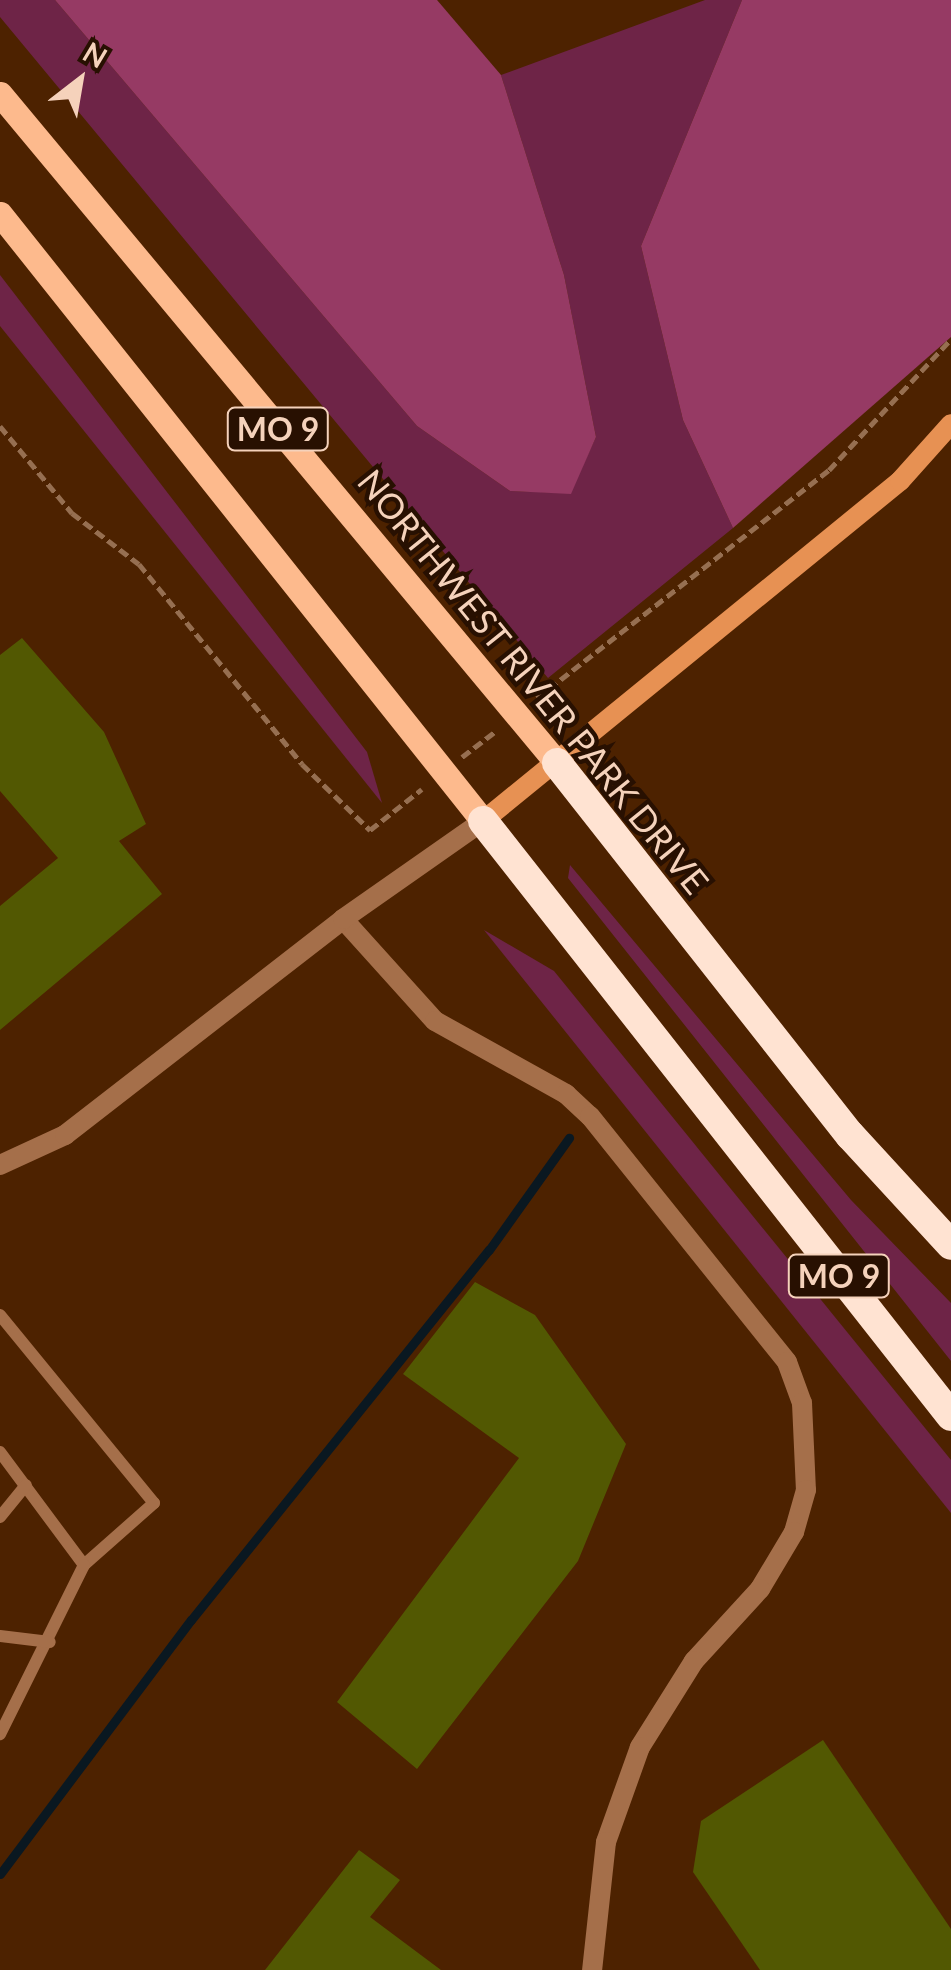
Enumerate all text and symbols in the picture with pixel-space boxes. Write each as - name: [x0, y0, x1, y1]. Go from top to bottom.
- north arrow: [30, 30, 130, 130]
- text: N: [77, 34, 113, 74]
- road number: MO 9: [226, 402, 330, 456]
- street label: NORTHWEST RIVER PARK DRIVE: [350, 460, 718, 902]
- road number: MO 9: [786, 1249, 892, 1303]

